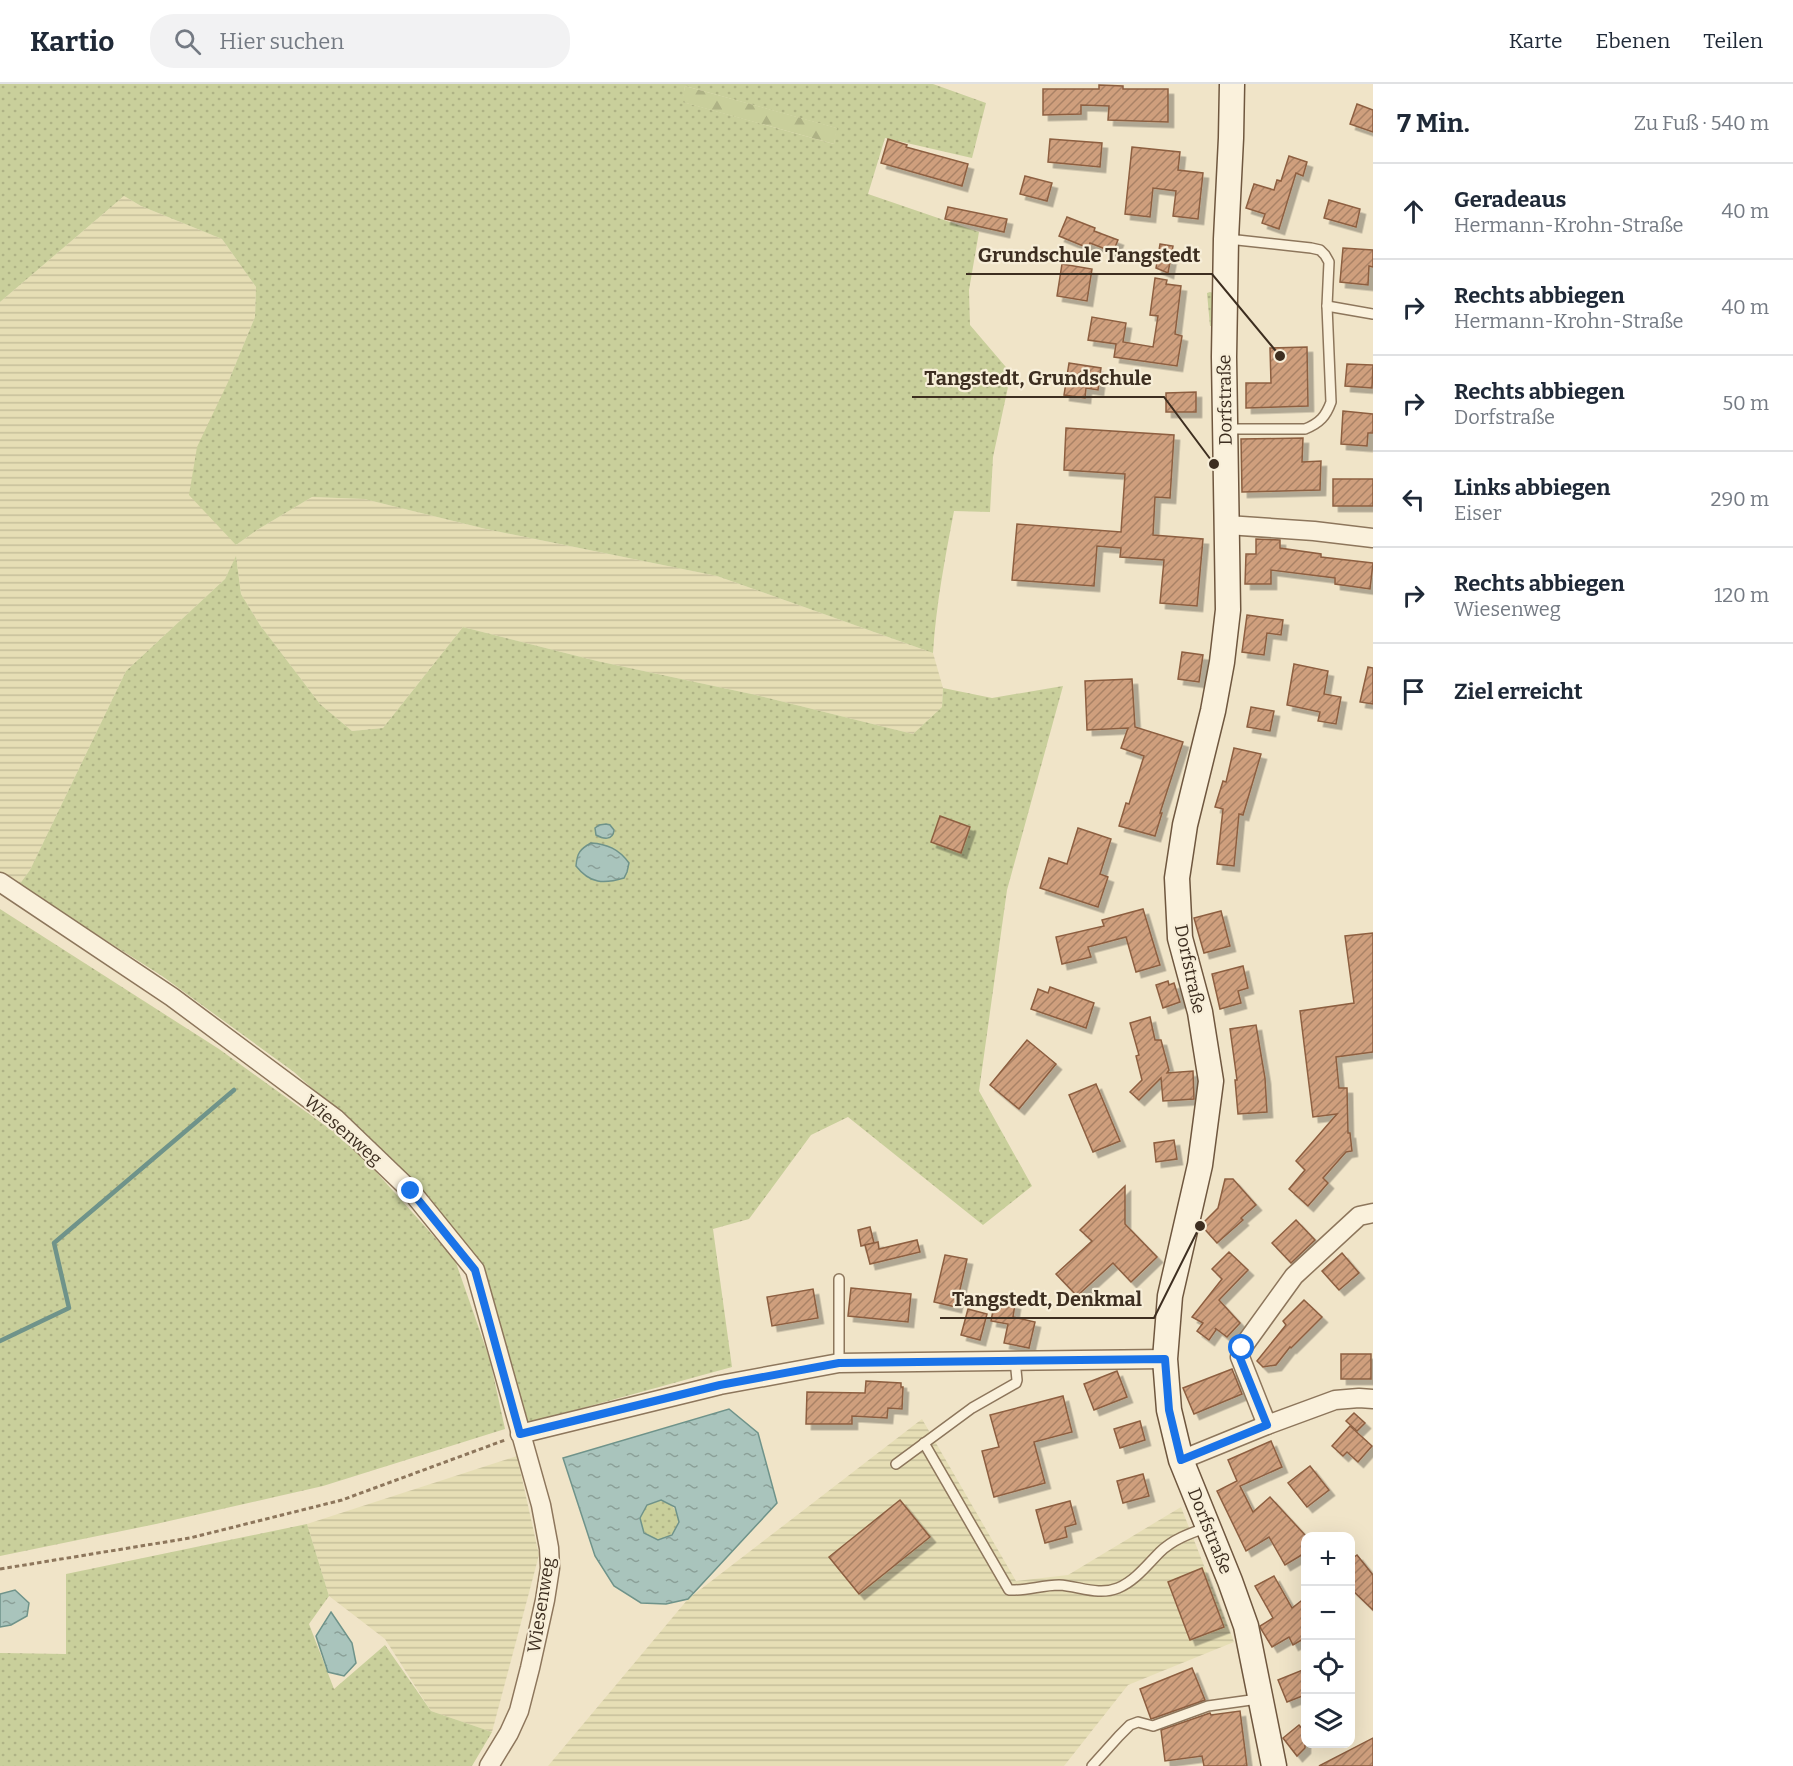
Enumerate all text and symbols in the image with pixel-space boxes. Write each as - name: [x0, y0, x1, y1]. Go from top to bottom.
- search box: [150, 14, 570, 68]
- text: Kartio: [30, 25, 114, 58]
- icon: search: [171, 25, 204, 58]
- text: Hier suchen: [219, 28, 344, 55]
- text: Karte: [1509, 28, 1562, 54]
- text: Ebenen: [1595, 28, 1670, 54]
- text: Teilen: [1703, 28, 1763, 54]
- text: 7 Min.: [1397, 108, 1470, 139]
- text: Zu Fuß · 540 m: [1634, 111, 1769, 135]
- text: Geradeaus: [1454, 186, 1566, 213]
- icon: ahead: [1397, 195, 1430, 228]
- text: 40 m: [1721, 199, 1769, 223]
- text: Hermann-Krohn-Straße: [1454, 213, 1683, 237]
- callout: Grundschule Tangstedt: [966, 236, 1212, 274]
- text: Grundschule Tangstedt: [978, 243, 1200, 267]
- text: Rechts abbiegen: [1454, 282, 1625, 309]
- icon: right: [1397, 291, 1430, 324]
- text: 40 m: [1721, 295, 1769, 319]
- text: Hermann-Krohn-Straße: [1454, 309, 1683, 333]
- street label: Dorfstraße: [1213, 354, 1237, 446]
- callout: Tangstedt, Grundschule: [912, 359, 1164, 397]
- text: Tangstedt, Grundschule: [924, 366, 1152, 390]
- text: Rechts abbiegen: [1454, 378, 1625, 405]
- icon: right: [1397, 387, 1430, 420]
- text: 50 m: [1722, 391, 1769, 415]
- text: Dorfstraße: [1454, 405, 1555, 429]
- text: Links abbiegen: [1454, 474, 1611, 501]
- icon: left: [1397, 483, 1430, 516]
- text: 290 m: [1711, 487, 1769, 511]
- text: Eiser: [1454, 501, 1502, 525]
- text: Rechts abbiegen: [1454, 570, 1625, 597]
- icon: right: [1397, 579, 1430, 612]
- text: 120 m: [1714, 583, 1769, 607]
- text: Wiesenweg: [1454, 597, 1561, 621]
- icon: arrive: [1397, 675, 1430, 708]
- text: Ziel erreicht: [1454, 678, 1583, 705]
- street label: Dorfstraße: [1170, 922, 1210, 1016]
- street label: Wiesenweg: [299, 1090, 387, 1170]
- route end: [397, 1177, 423, 1203]
- callout: Tangstedt, Denkmal: [940, 1280, 1154, 1318]
- text: Tangstedt, Denkmal: [952, 1287, 1142, 1311]
- route start: [1228, 1334, 1254, 1360]
- street label: Dorfstraße: [1183, 1485, 1237, 1577]
- map controls: [1301, 1532, 1355, 1748]
- button: +: [1301, 1532, 1355, 1586]
- street label: Wiesenweg: [523, 1556, 559, 1654]
- button: −: [1301, 1586, 1355, 1640]
- button: locate: [1301, 1640, 1355, 1694]
- button: layers: [1301, 1694, 1355, 1748]

